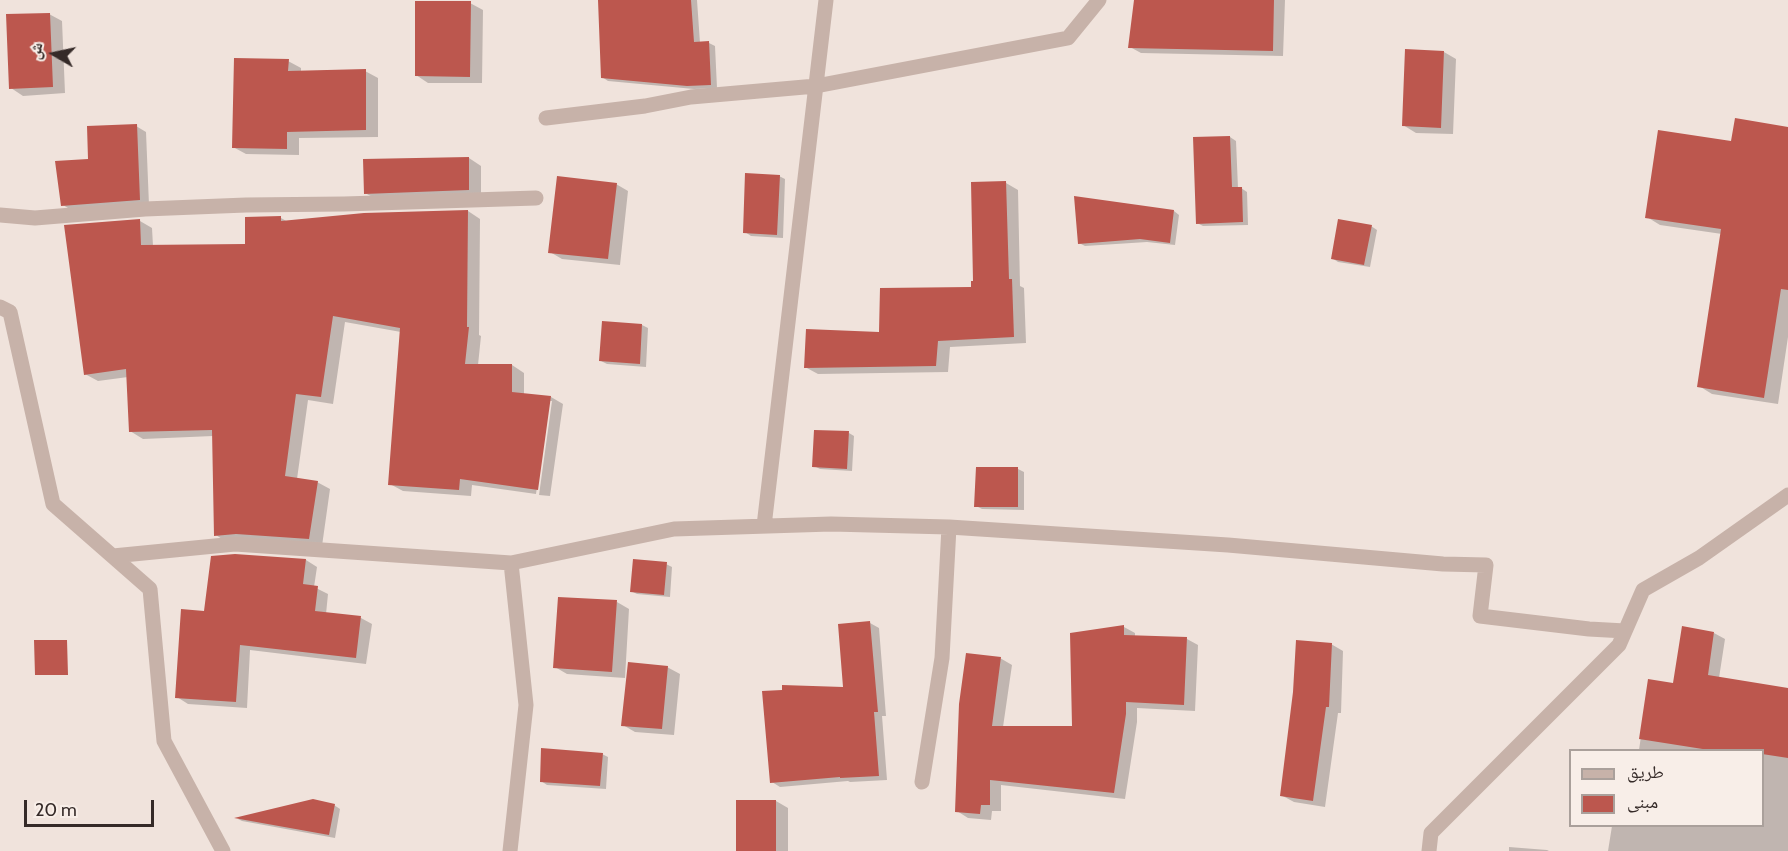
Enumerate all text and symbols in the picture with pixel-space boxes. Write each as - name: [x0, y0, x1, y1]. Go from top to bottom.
- north arrow: [24, 24, 84, 84]
- text: ش: [25, 41, 46, 61]
- legend: [1569, 749, 1764, 827]
- text: طريق: [1627, 761, 1664, 783]
- scale bar: [27, 788, 158, 826]
- text: مبنى: [1627, 791, 1658, 813]
- text: 20 m: [35, 799, 77, 821]

